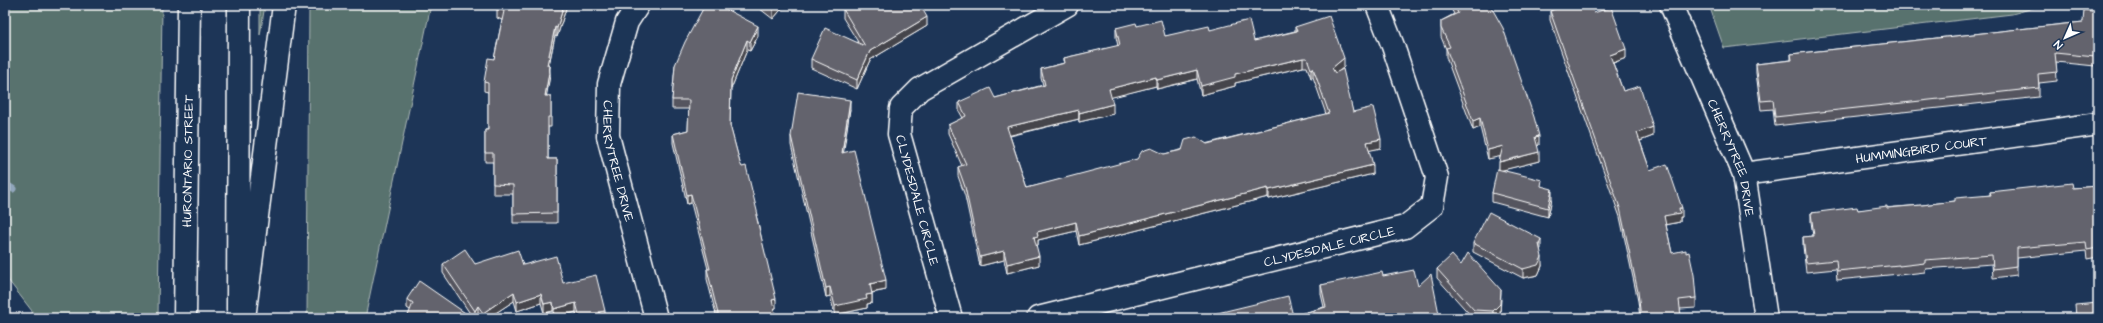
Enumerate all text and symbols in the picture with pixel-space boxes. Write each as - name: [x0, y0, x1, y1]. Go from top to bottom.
- north arrow: [2045, 18, 2085, 58]
- text: N: [2050, 37, 2066, 52]
- street label: HURONTARIO STREET: [178, 94, 198, 227]
- street label: CHERRYTREE DRIVE: [1703, 96, 1758, 218]
- street label: CHERRYTREE DRIVE: [598, 100, 638, 224]
- street label: HUMMINGBIRD COURT: [1854, 132, 1989, 168]
- street label: CLYDESDALE CIRCLE: [891, 133, 943, 268]
- street label: CLYDESDALE CIRCLE: [1262, 222, 1397, 272]

